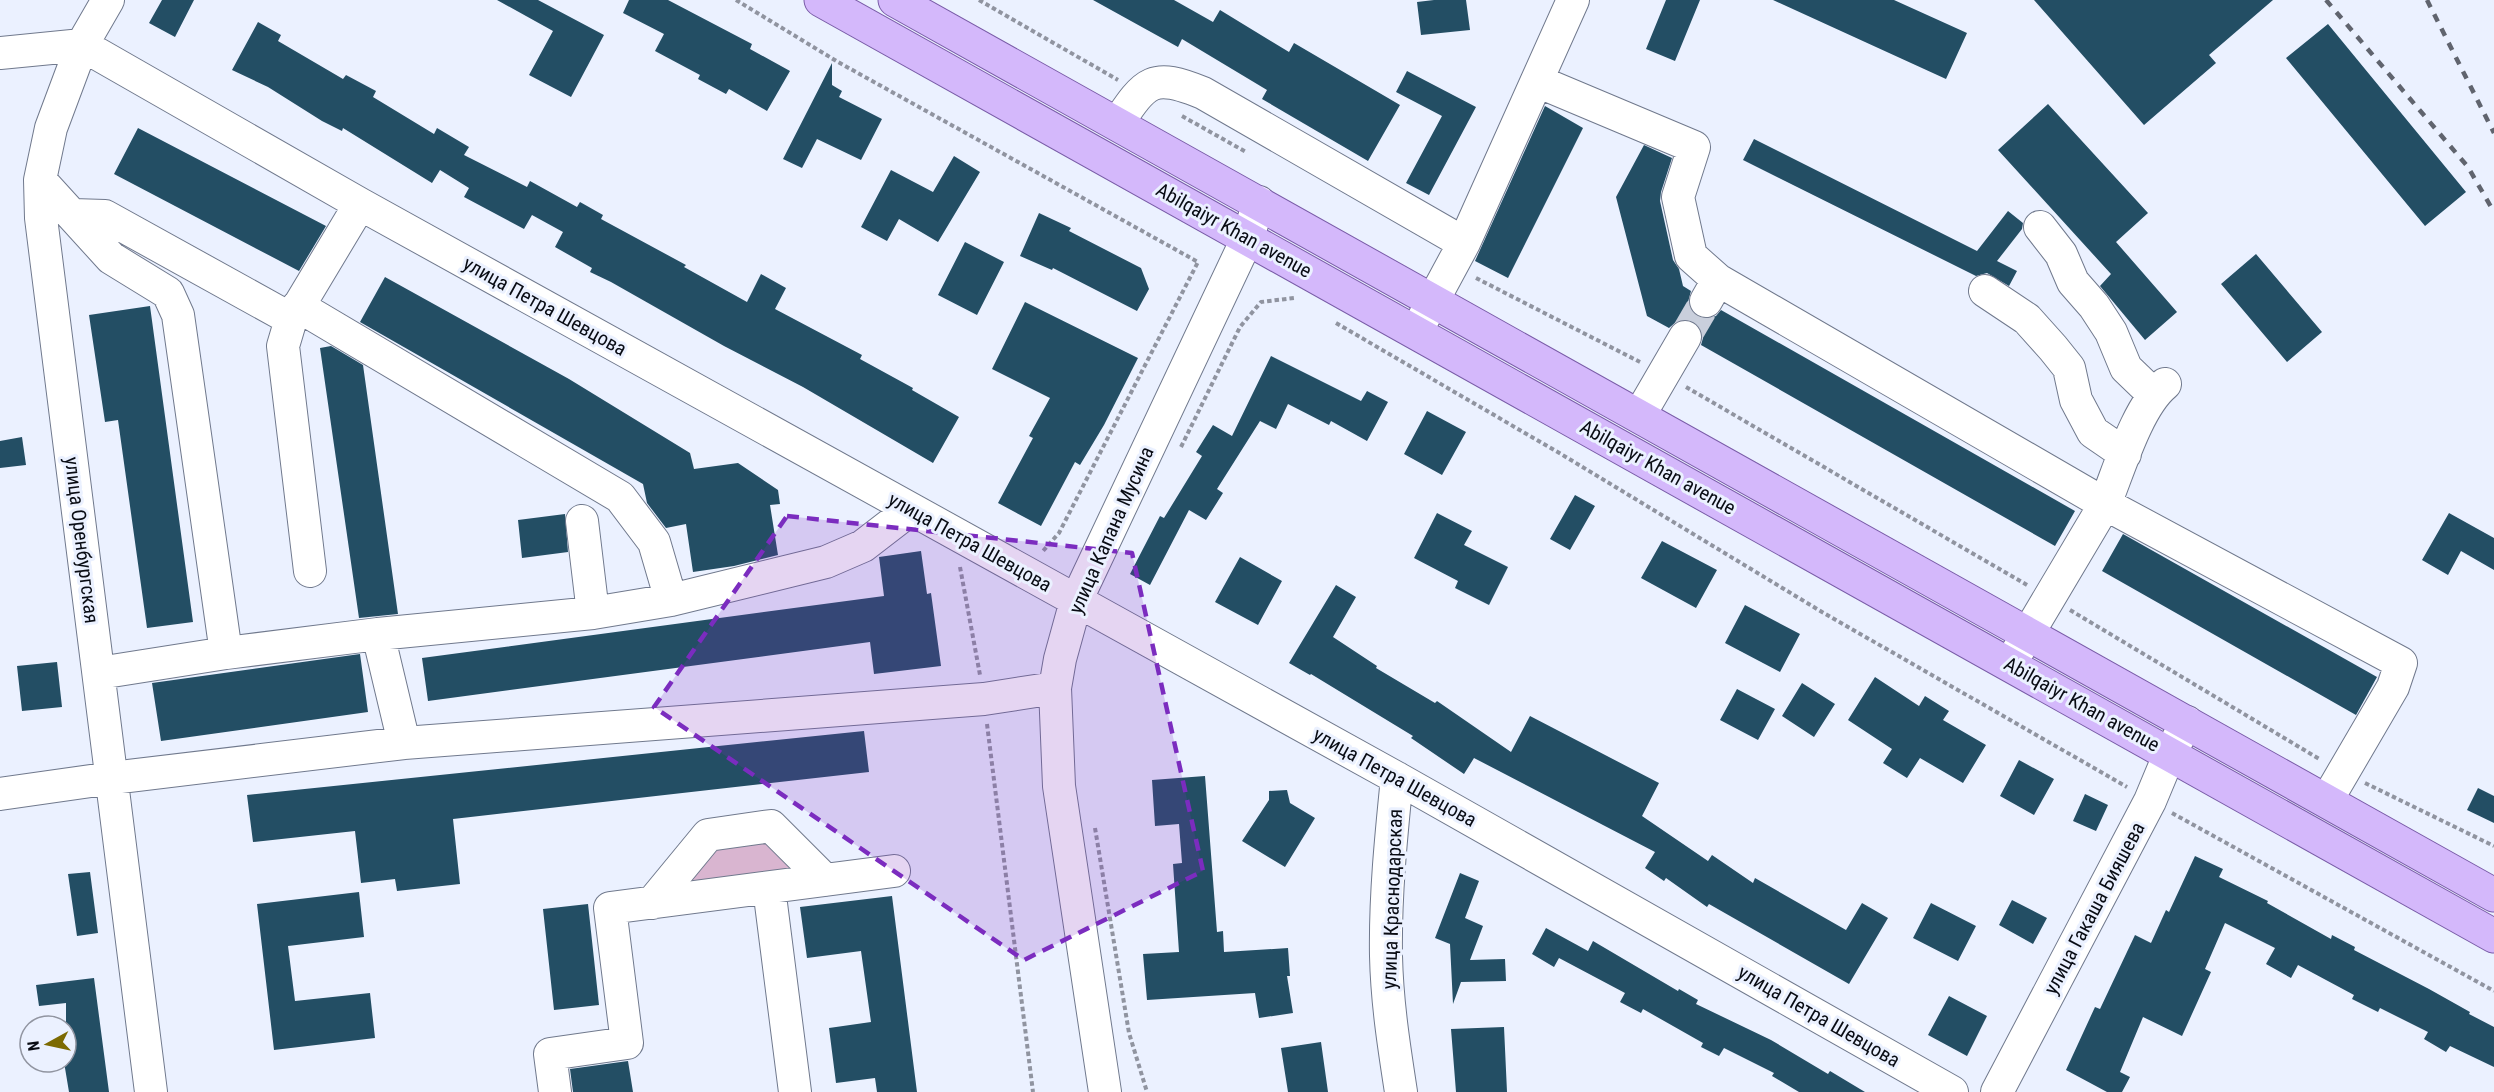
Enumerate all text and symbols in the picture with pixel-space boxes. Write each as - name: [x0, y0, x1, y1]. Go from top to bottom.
- street label: Abilqaiyr Khan avenue: [1152, 177, 1316, 283]
- street label: улица Петра Шевцова: [459, 251, 631, 361]
- street label: Abilqaiyr Khan avenue: [1576, 414, 1740, 520]
- street label: улица Капана Мусина: [1063, 443, 1159, 617]
- street label: улица Оренбургская: [60, 455, 104, 625]
- street label: улица Петра Шевцова: [884, 487, 1056, 597]
- street label: Abilqaiyr Khan avenue: [2000, 651, 2164, 757]
- street label: улица Петра Шевцова: [1309, 722, 1481, 832]
- street label: улица Краснодарская: [1377, 808, 1407, 990]
- street label: улица Гакаша Бияшева: [2038, 818, 2150, 998]
- street label: улица Петра Шевцова: [1734, 960, 1904, 1072]
- north arrow: [18, 1014, 78, 1074]
- text: N: [24, 1040, 44, 1052]

